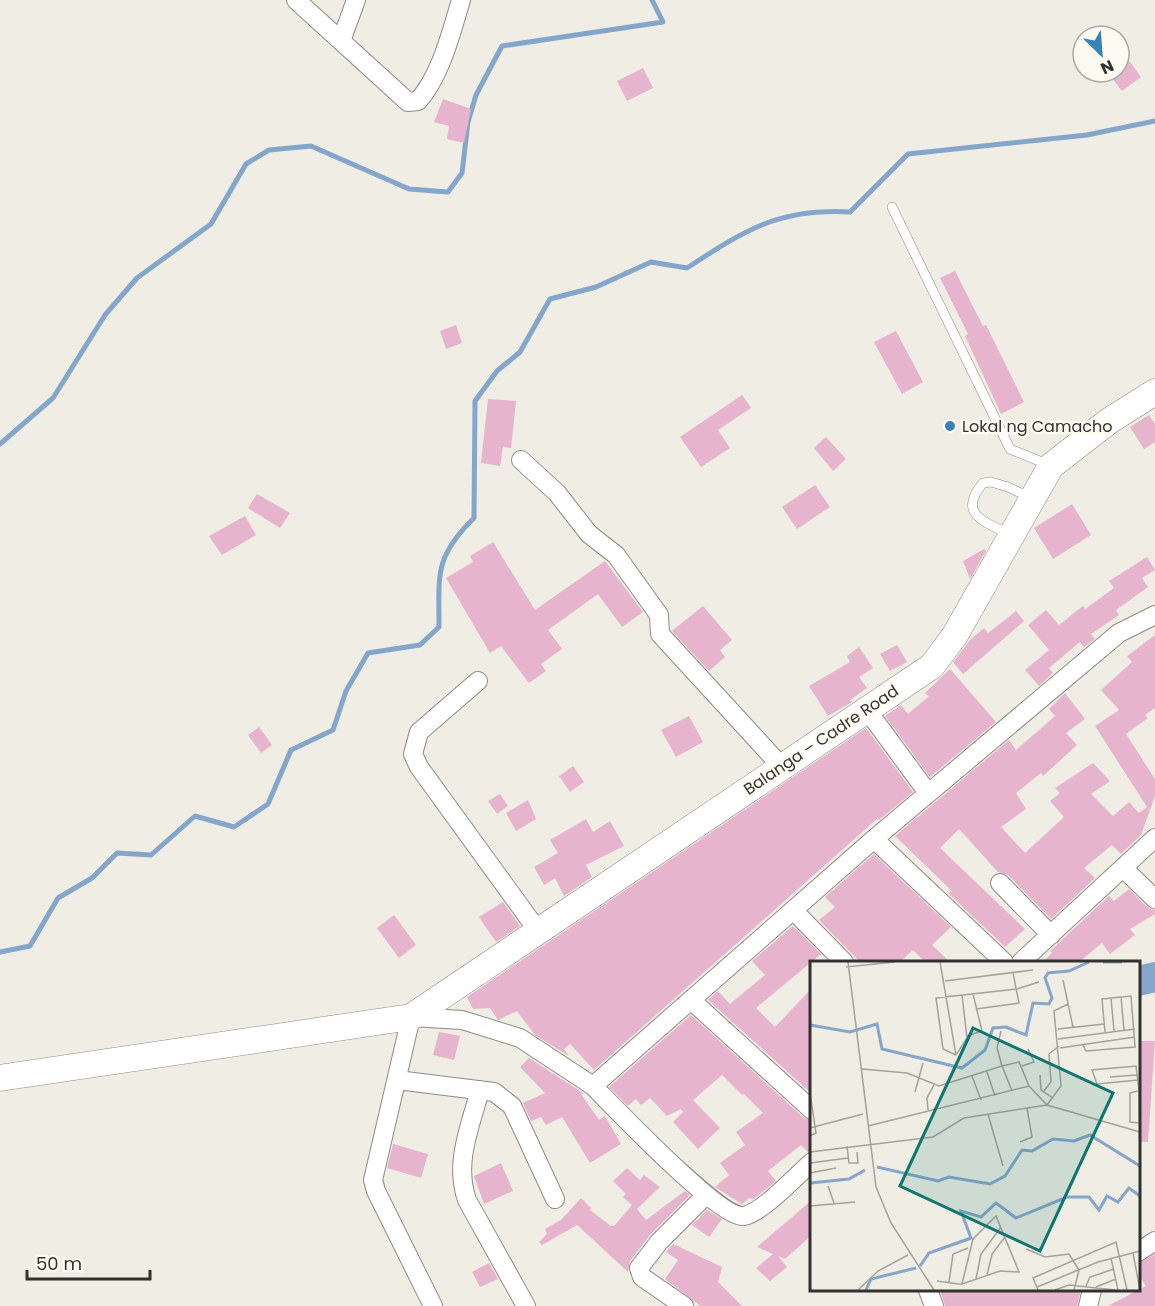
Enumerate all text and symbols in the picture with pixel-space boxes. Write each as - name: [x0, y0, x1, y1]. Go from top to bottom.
- north arrow: [1071, 24, 1131, 84]
- text: N: [1097, 54, 1117, 80]
- place label: Lokal ng Camacho: [962, 415, 1112, 438]
- marker: Lokal ng Camacho: [943, 419, 957, 433]
- street label: Balanga – Cadre Road: [739, 679, 903, 801]
- inset map: [810, 961, 1140, 1291]
- scale bar: [27, 1243, 150, 1281]
- text: 50 m: [36, 1251, 82, 1276]

